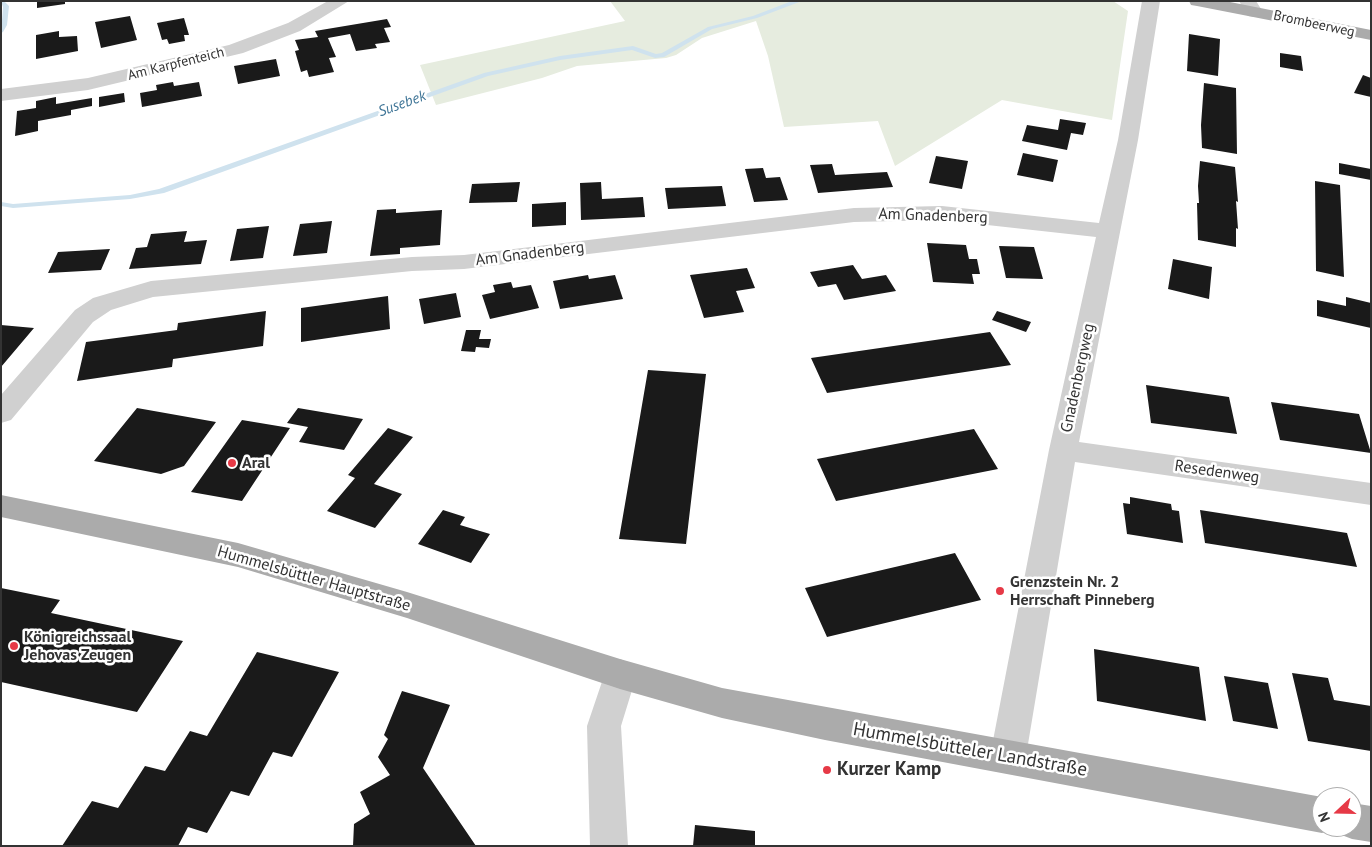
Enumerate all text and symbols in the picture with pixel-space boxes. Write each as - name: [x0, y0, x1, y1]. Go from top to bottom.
- street label: Brombeerweg: [1272, 7, 1356, 41]
- street label: Am Karpfenteich: [126, 44, 226, 84]
- water label: Susebek: [376, 87, 428, 121]
- street label: Am Gnadenberg: [878, 204, 988, 228]
- street label: Am Gnadenberg: [475, 238, 585, 270]
- street label: Gnadenbergweg: [1057, 322, 1099, 434]
- place label: Aral: [242, 453, 270, 473]
- marker: Aral: [226, 457, 238, 469]
- street label: Resedenweg: [1173, 457, 1261, 487]
- street label: Hummelsbüttler Hauptstraße: [215, 542, 413, 616]
- place label: Grenzstein Nr. 2 Herrschaft Pinneberg: [1010, 572, 1155, 610]
- marker: Grenzstein Nr. 2 Herrschaft Pinneberg: [994, 585, 1006, 597]
- place label: Königreichssaal Jehovas Zeugen: [24, 627, 131, 665]
- marker: Königreichssaal Jehovas Zeugen: [8, 640, 20, 652]
- street label: Hummelsbütteler Landstraße: [851, 718, 1089, 782]
- place label: Kurzer Kamp: [837, 759, 941, 781]
- marker: Kurzer Kamp: [821, 764, 833, 776]
- north arrow: [1312, 787, 1362, 837]
- text: N: [1314, 810, 1334, 825]

